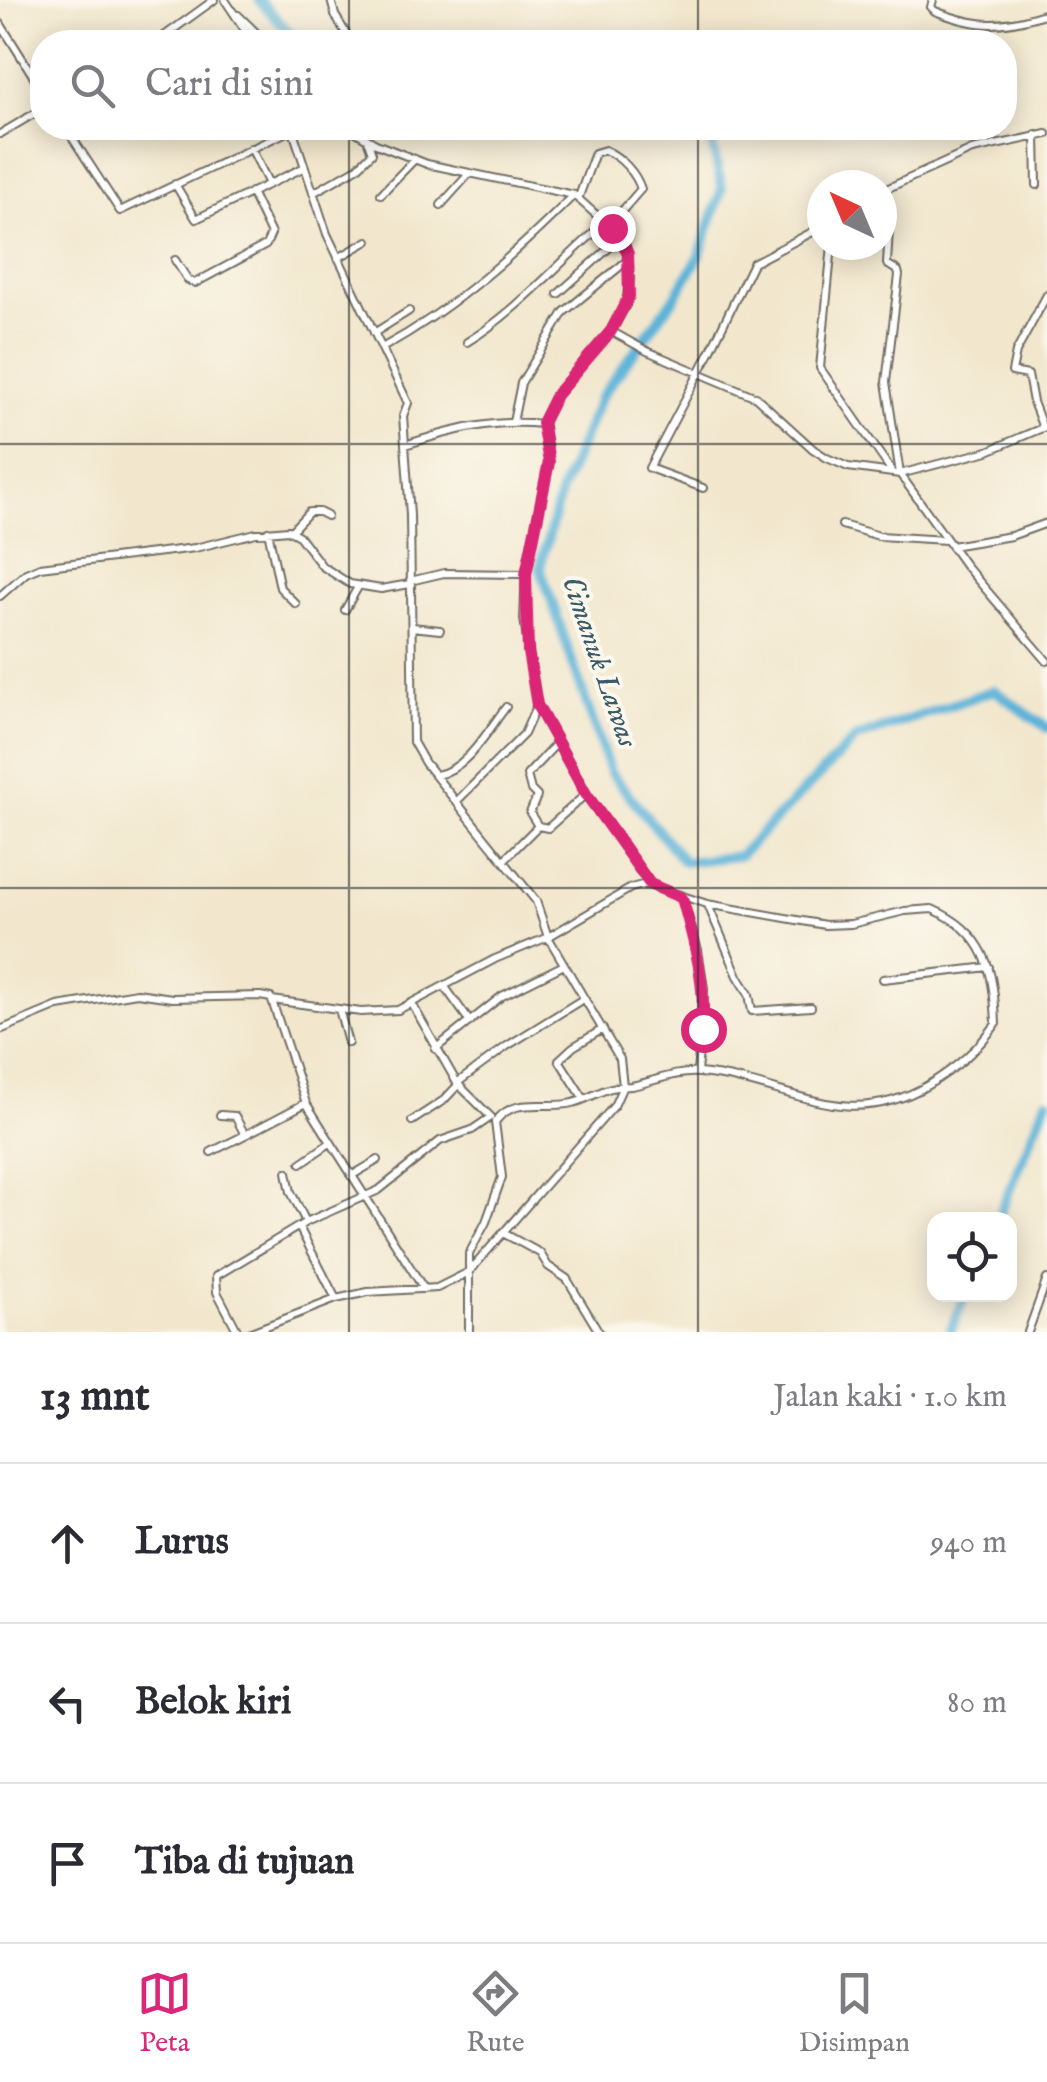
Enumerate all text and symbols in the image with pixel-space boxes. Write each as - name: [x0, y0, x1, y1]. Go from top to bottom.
- search box: [30, 30, 1017, 140]
- icon: search: [65, 58, 120, 113]
- text: Cari di sini: [145, 61, 314, 109]
- north arrow: [807, 170, 897, 260]
- route end: [590, 206, 636, 252]
- water label: Cimanuk Lawas: [552, 572, 646, 753]
- route start: [681, 1007, 727, 1053]
- map controls: [927, 1212, 1017, 1302]
- button: locate: [927, 1212, 1017, 1302]
- text: 13 mnt: [40, 1371, 150, 1424]
- text: Jalan kaki · 1.0 km: [773, 1377, 1007, 1418]
- icon: ahead: [40, 1516, 95, 1571]
- text: Lurus: [135, 1519, 229, 1567]
- text: 940 m: [930, 1523, 1007, 1564]
- icon: left: [40, 1676, 95, 1731]
- text: Belok kiri: [135, 1679, 291, 1727]
- text: 80 m: [947, 1683, 1007, 1724]
- icon: arrive: [40, 1836, 95, 1891]
- text: Tiba di tujuan: [135, 1839, 355, 1887]
- tab: Peta: [137, 1966, 192, 2061]
- tab: Rute: [466, 1966, 525, 2061]
- tab: Disimpan: [799, 1966, 910, 2061]

